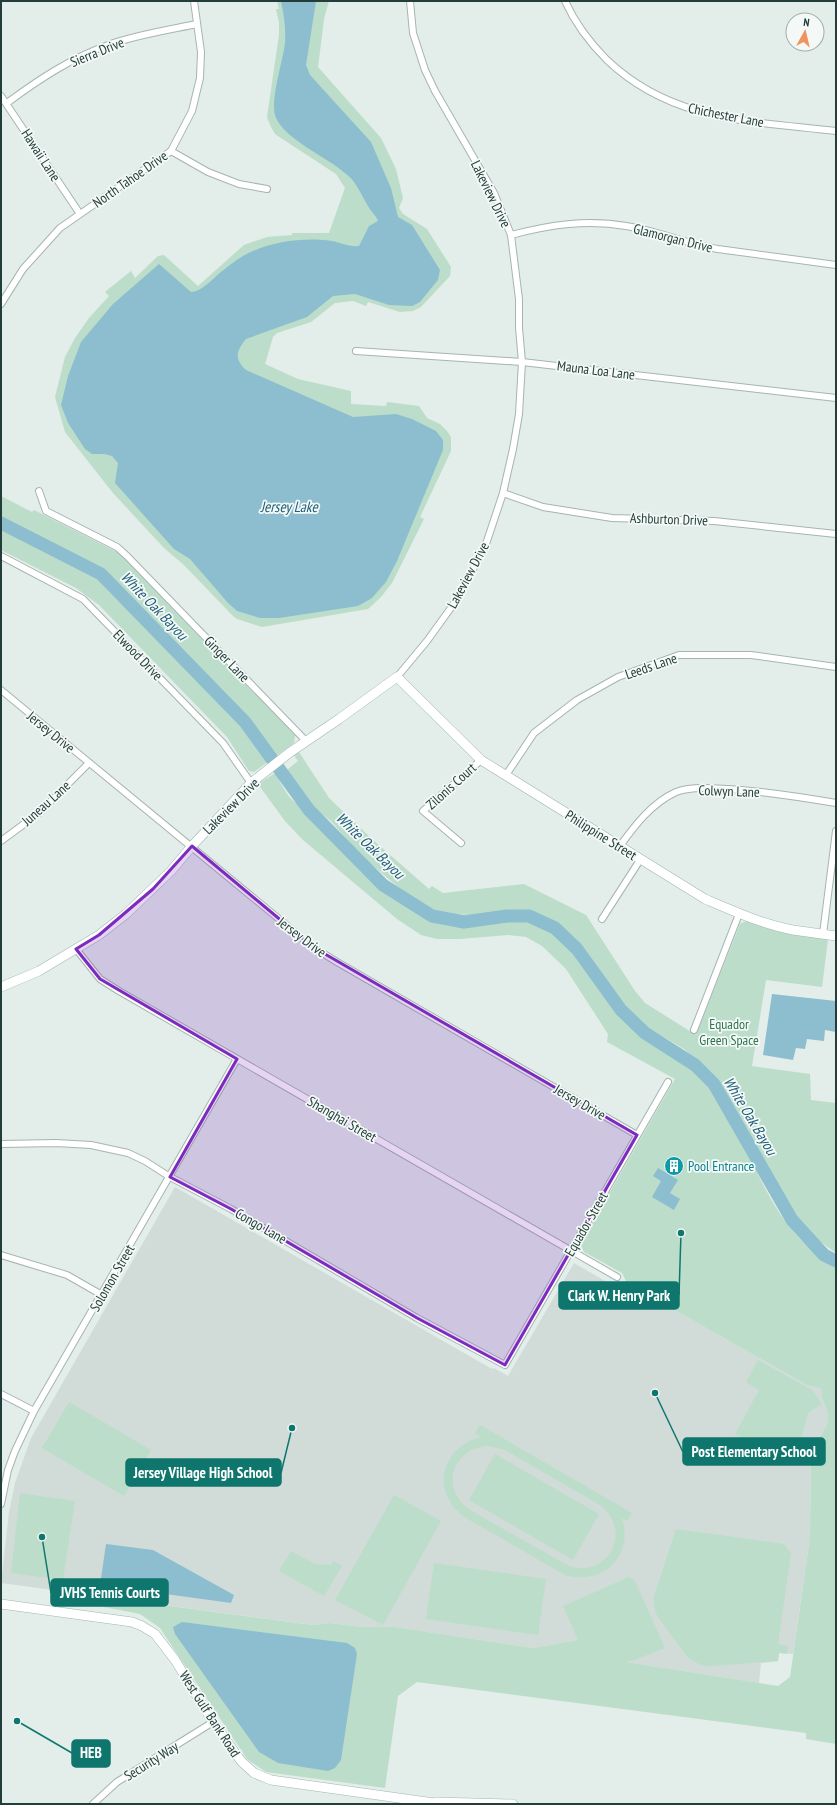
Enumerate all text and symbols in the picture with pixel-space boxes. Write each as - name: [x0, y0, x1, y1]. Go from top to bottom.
- north arrow: [785, 12, 825, 52]
- text: N: [802, 15, 810, 29]
- street label: Sierra Drive: [67, 33, 127, 71]
- street label: Chichester Lane: [687, 99, 766, 131]
- street label: Hawaii Lane: [17, 125, 65, 185]
- street label: North Tahoe Drive: [89, 146, 171, 211]
- street label: Lakeview Drive: [467, 157, 515, 231]
- street label: Glamorgan Drive: [632, 219, 715, 257]
- street label: Mauna Loa Lane: [556, 356, 636, 384]
- water label: Jersey Lake: [259, 497, 318, 516]
- street label: Ashburton Drive: [630, 509, 709, 529]
- street label: Lakeview Drive: [443, 539, 493, 611]
- water label: White Oak Bayou: [117, 567, 193, 645]
- street label: Elwood Drive: [109, 626, 167, 684]
- street label: Ginger Lane: [200, 632, 254, 686]
- street label: Leeds Lane: [623, 649, 679, 683]
- street label: Jersey Drive: [23, 707, 79, 757]
- street label: Zilonis Court: [422, 759, 480, 813]
- street label: Lakeview Drive: [199, 774, 263, 838]
- street label: Juneau Lane: [17, 776, 74, 830]
- street label: Colwyn Lane: [698, 781, 760, 801]
- street label: Philippine Street: [562, 806, 640, 864]
- water label: White Oak Bayou: [332, 808, 410, 884]
- street label: Jersey Drive: [273, 912, 330, 961]
- park label: Equador Green Space: [699, 1015, 759, 1049]
- water label: White Oak Bayou: [720, 1073, 782, 1160]
- street label: Jersey Drive: [550, 1080, 609, 1124]
- street label: Shanghai Street: [304, 1092, 380, 1146]
- building icon: Pool Entrance: [663, 1155, 685, 1177]
- place label: Pool Entrance: [688, 1157, 755, 1175]
- street label: Equador Street: [560, 1188, 612, 1260]
- street label: Congo Lane: [232, 1204, 290, 1248]
- street label: Solomon Street: [86, 1241, 139, 1315]
- callout: Clark W. Henry Park: [559, 1282, 679, 1309]
- text: Clark W. Henry Park: [568, 1286, 671, 1305]
- callout: Post Elementary School: [683, 1438, 825, 1465]
- text: Post Elementary School: [692, 1442, 817, 1461]
- callout: Jersey Village High School: [126, 1459, 281, 1486]
- text: Jersey Village High School: [133, 1463, 273, 1482]
- callout: JVHS Tennis Courts: [51, 1579, 168, 1606]
- text: JVHS Tennis Courts: [59, 1583, 160, 1602]
- street label: West Gulf Bank Road: [175, 1667, 245, 1761]
- street label: Security Way: [120, 1737, 182, 1785]
- callout: HEB: [72, 1740, 110, 1767]
- text: HEB: [80, 1743, 102, 1762]

